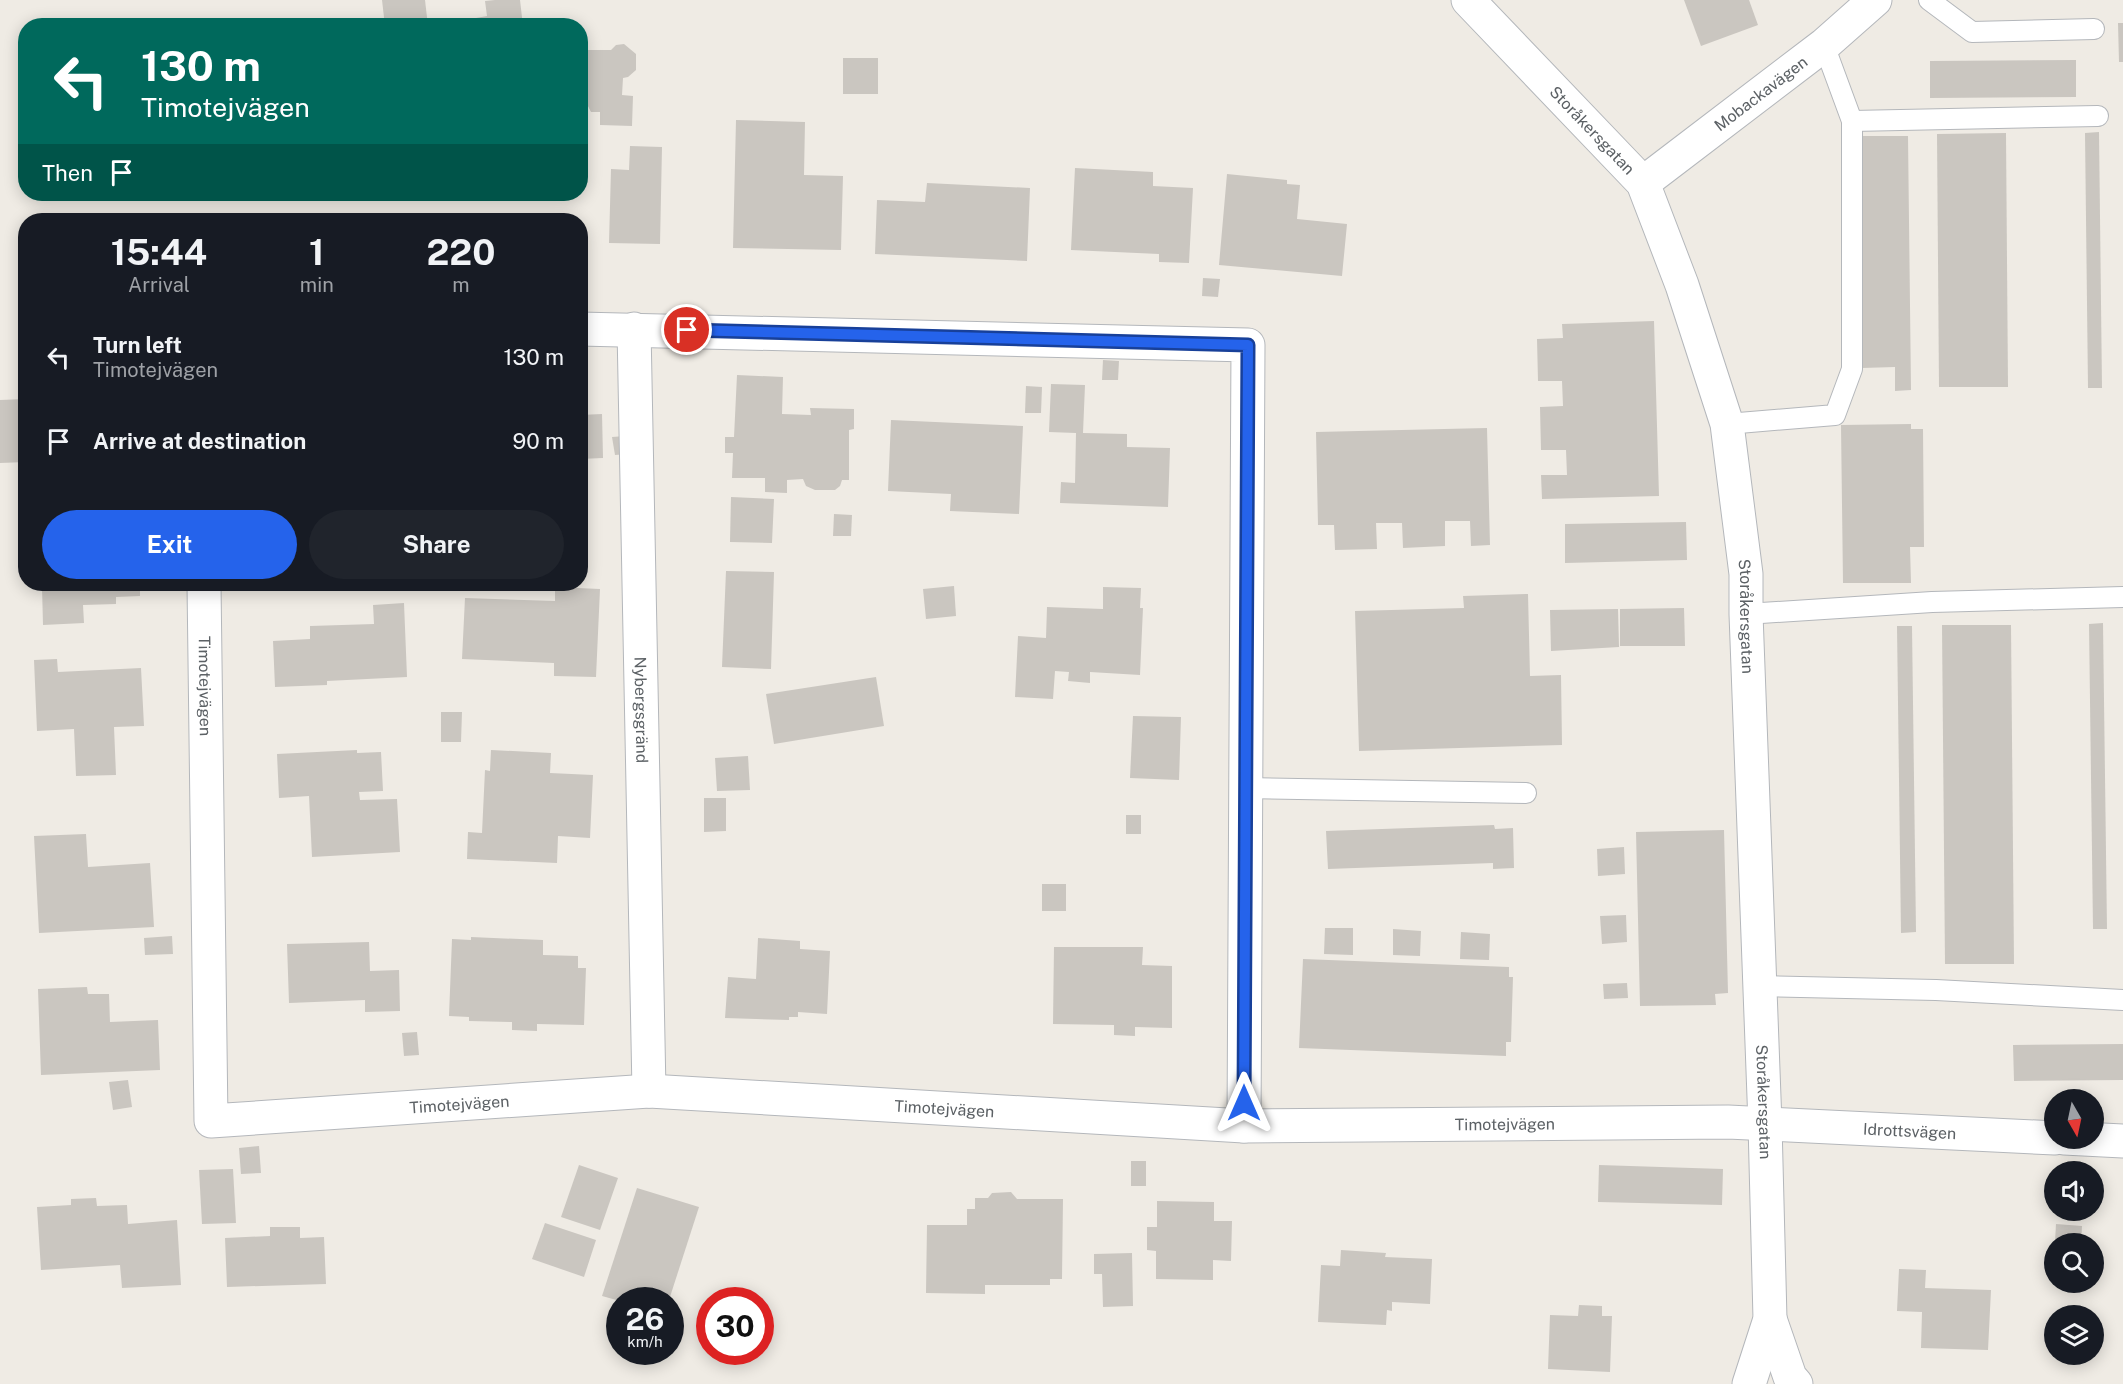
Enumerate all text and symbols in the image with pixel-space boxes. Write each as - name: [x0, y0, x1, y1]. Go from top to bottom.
- text: 130 m: [141, 41, 261, 90]
- icon: left: [42, 42, 120, 120]
- street label: Mobackavägen: [1711, 52, 1811, 135]
- street label: Storåkersgatan: [1546, 82, 1639, 178]
- text: Timotejvägen: [141, 91, 310, 123]
- icon: arrive: [105, 156, 138, 189]
- text: Then: [42, 160, 93, 186]
- text: 15:44: [111, 231, 207, 273]
- text: 1: [309, 231, 325, 273]
- text: 220: [426, 231, 495, 273]
- text: Arrival: [128, 273, 190, 297]
- text: min: [300, 273, 334, 297]
- text: m: [452, 273, 470, 297]
- pin: [661, 304, 712, 355]
- icon: arrive: [670, 313, 703, 346]
- text: Turn left: [93, 332, 182, 358]
- icon: left: [42, 341, 75, 374]
- text: 130 m: [503, 344, 564, 370]
- text: Timotejvägen: [93, 358, 218, 382]
- icon: arrive: [42, 425, 75, 458]
- text: Arrive at destination: [93, 428, 306, 454]
- text: 90 m: [513, 428, 564, 454]
- button: Exit: [42, 510, 297, 579]
- button: Share: [309, 510, 564, 579]
- street label: Storåkersgatan: [1734, 558, 1757, 674]
- street label: Timotejvägen: [195, 636, 215, 736]
- street label: Nybergsgränd: [630, 656, 652, 763]
- street label: Storåkersgatan: [1752, 1044, 1775, 1160]
- position arrow: [1212, 1071, 1276, 1135]
- north arrow: [2044, 1089, 2104, 1149]
- map controls: [2044, 1089, 2104, 1365]
- street label: Timotejvägen: [409, 1092, 510, 1117]
- street label: Timotejvägen: [894, 1096, 995, 1121]
- street label: Timotejvägen: [1455, 1114, 1555, 1134]
- street label: Idrottsvägen: [1863, 1120, 1957, 1143]
- button: sound: [2044, 1161, 2104, 1221]
- button: search: [2044, 1233, 2104, 1293]
- speed limit sign: 30: [696, 1287, 774, 1365]
- text: 26: [626, 1301, 664, 1337]
- button: layers: [2044, 1305, 2104, 1365]
- text: km/h: [627, 1333, 663, 1350]

